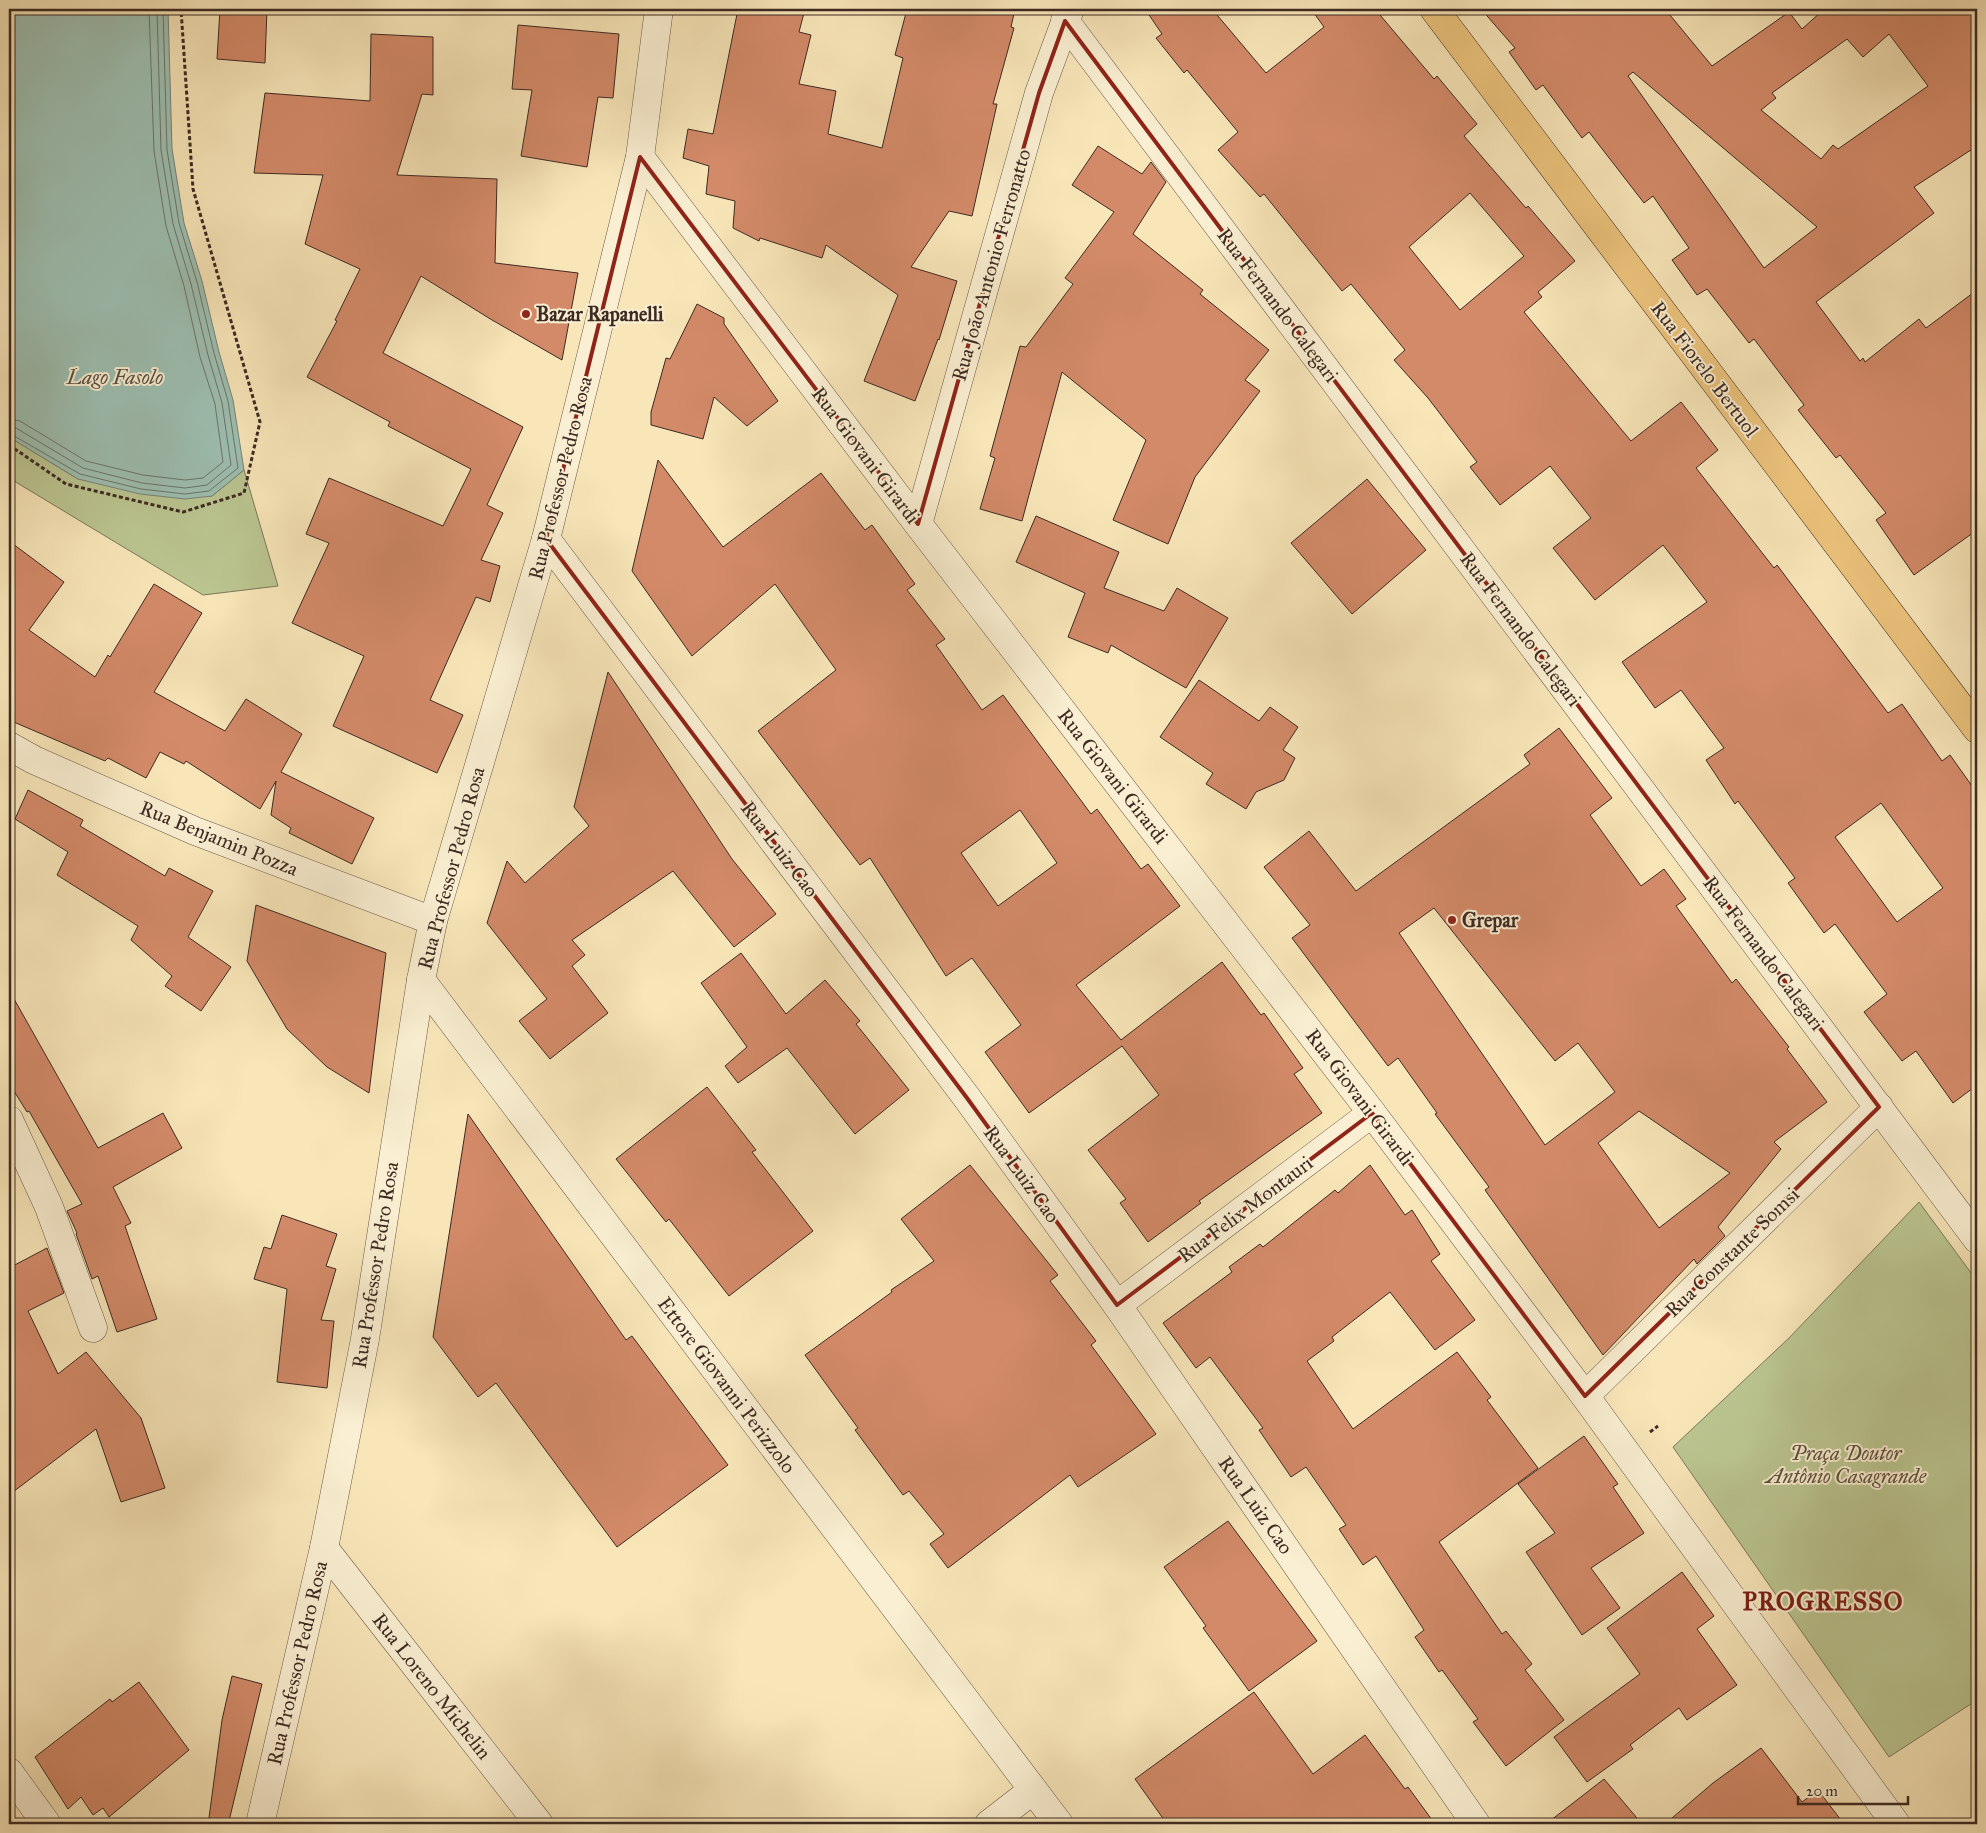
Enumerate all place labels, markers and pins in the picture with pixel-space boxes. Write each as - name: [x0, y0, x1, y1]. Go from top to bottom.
- place label: Bazar Rapanelli: [536, 302, 664, 327]
- marker: Bazar Rapanelli: [520, 308, 532, 320]
- place label: Grepar: [1462, 908, 1519, 933]
- marker: Grepar: [1446, 914, 1458, 926]

